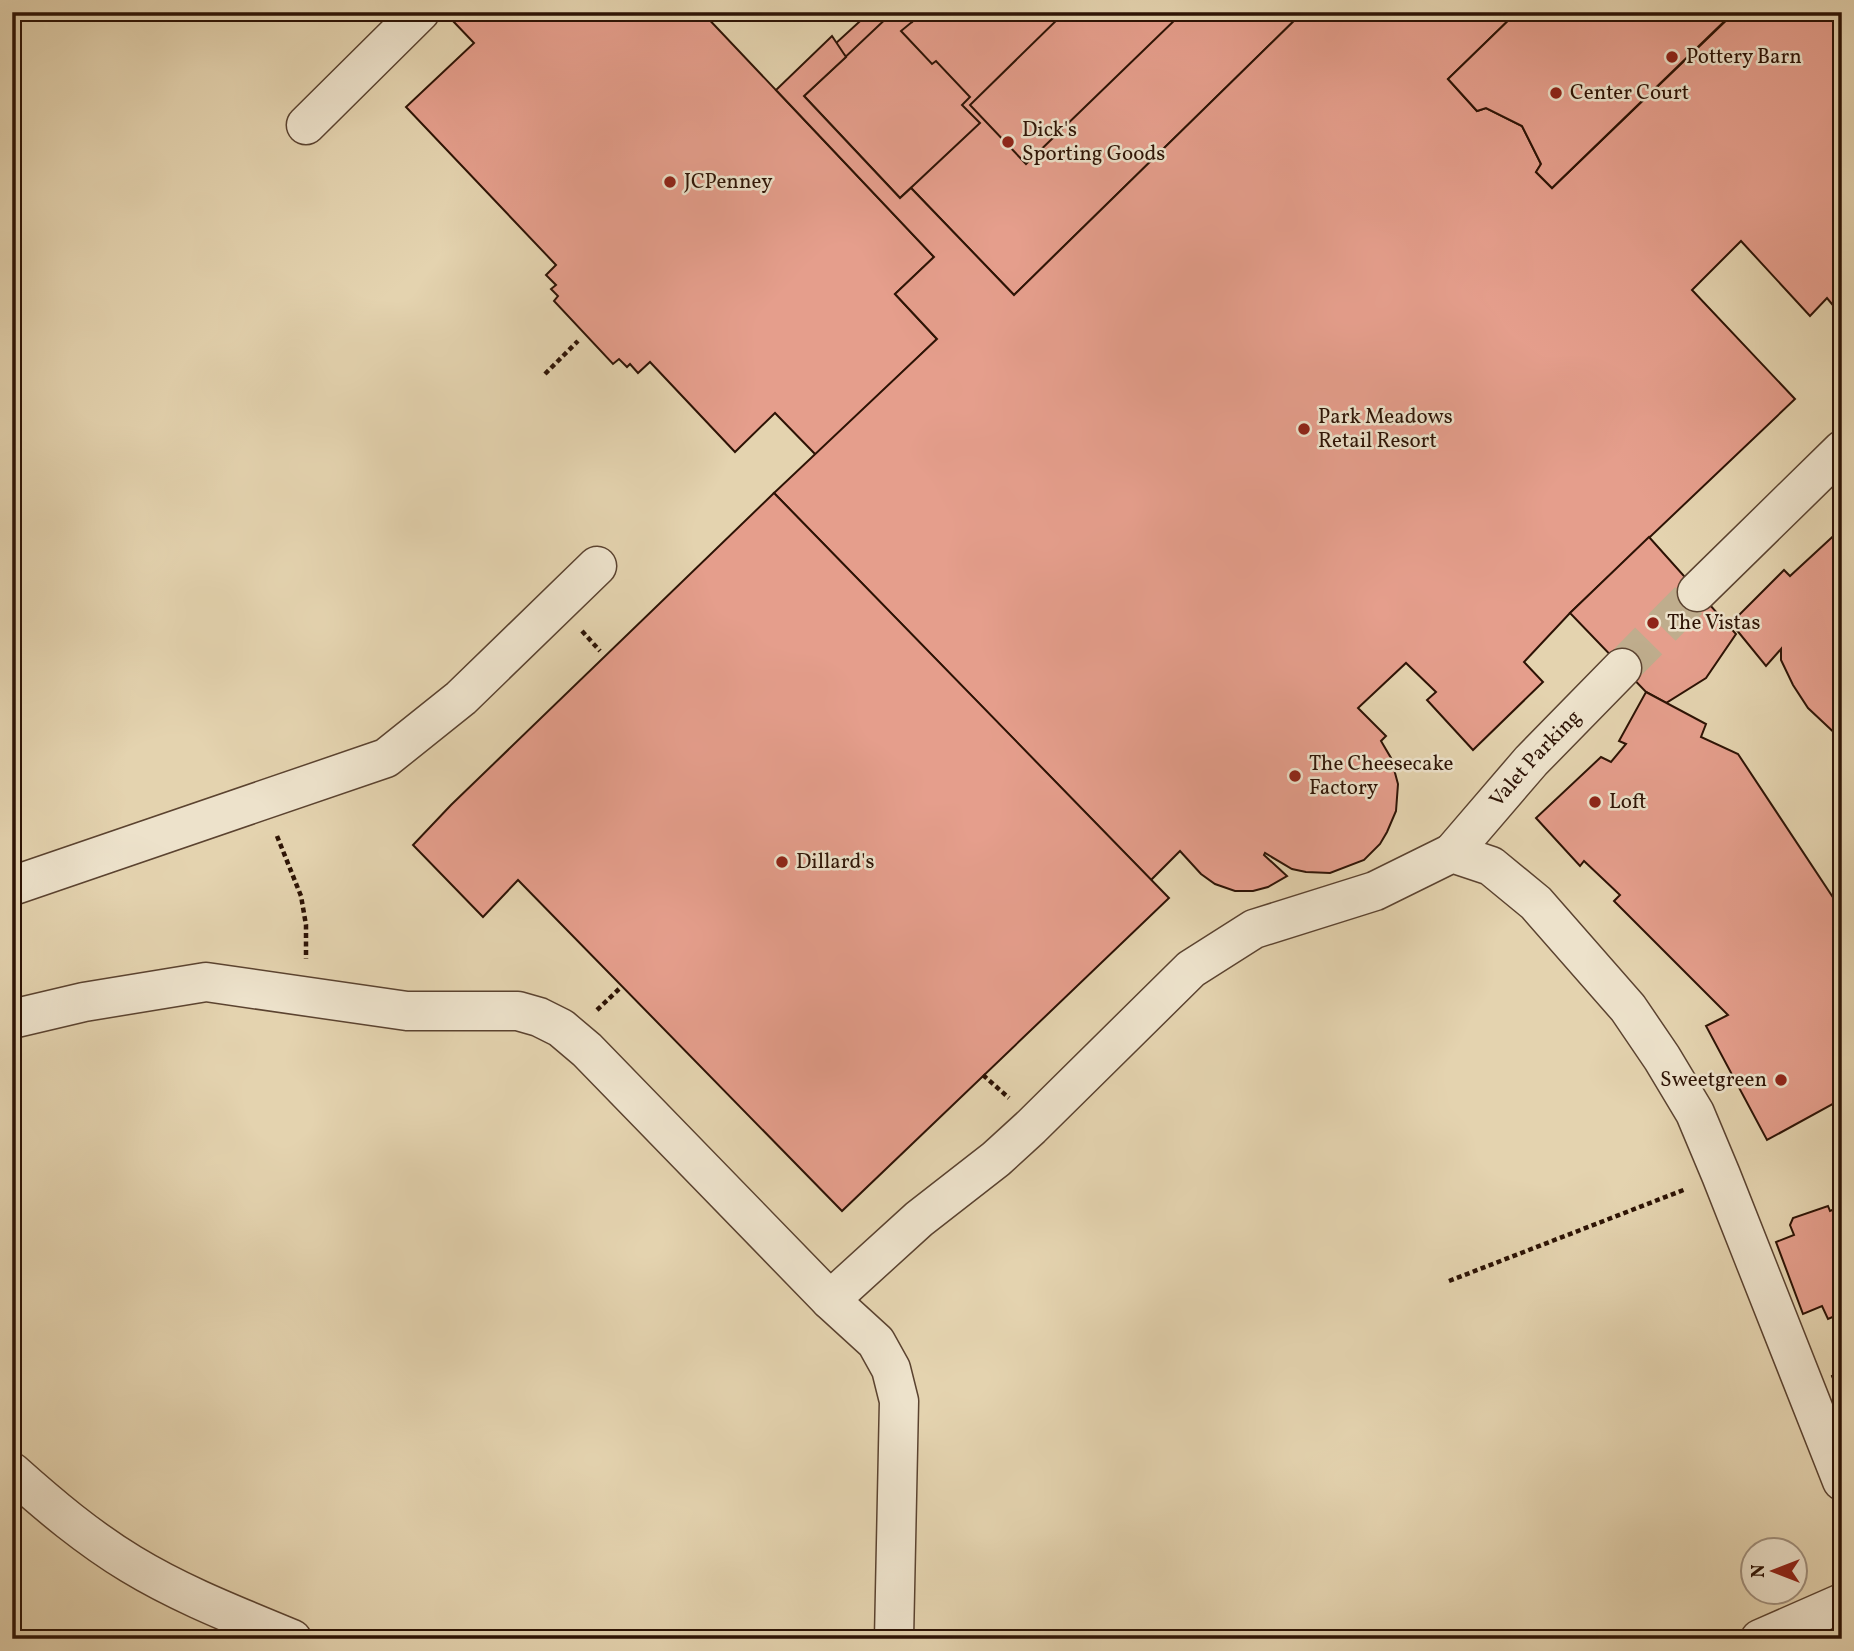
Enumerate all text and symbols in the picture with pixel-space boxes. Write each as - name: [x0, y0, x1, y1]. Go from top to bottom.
- place label: Pottery Barn: [1686, 43, 1802, 72]
- marker: Pottery Barn: [1664, 49, 1680, 65]
- place label: Center Court: [1570, 79, 1689, 108]
- marker: Center Court: [1548, 85, 1564, 101]
- place label: Dick's Sporting Goods: [1022, 116, 1165, 169]
- marker: Dick's Sporting Goods: [1000, 134, 1016, 150]
- place label: JCPenney: [684, 168, 773, 197]
- marker: JCPenney: [662, 174, 678, 190]
- place label: Park Meadows Retail Resort: [1318, 403, 1453, 456]
- marker: Park Meadows Retail Resort: [1296, 421, 1312, 437]
- place label: The Vistas: [1667, 609, 1760, 638]
- marker: The Vistas: [1645, 615, 1661, 631]
- street label: Valet Parking: [1483, 703, 1588, 814]
- place label: The Cheesecake Factory: [1309, 750, 1454, 803]
- marker: The Cheesecake Factory: [1287, 768, 1303, 784]
- place label: Loft: [1609, 788, 1646, 817]
- marker: Loft: [1587, 794, 1603, 810]
- place label: Dillard's: [796, 848, 874, 877]
- marker: Dillard's: [774, 854, 790, 870]
- place label: Sweetgreen: [1660, 1066, 1767, 1095]
- marker: Sweetgreen: [1773, 1072, 1789, 1088]
- north arrow: [1738, 1536, 1808, 1606]
- text: N: [1746, 1564, 1772, 1578]

